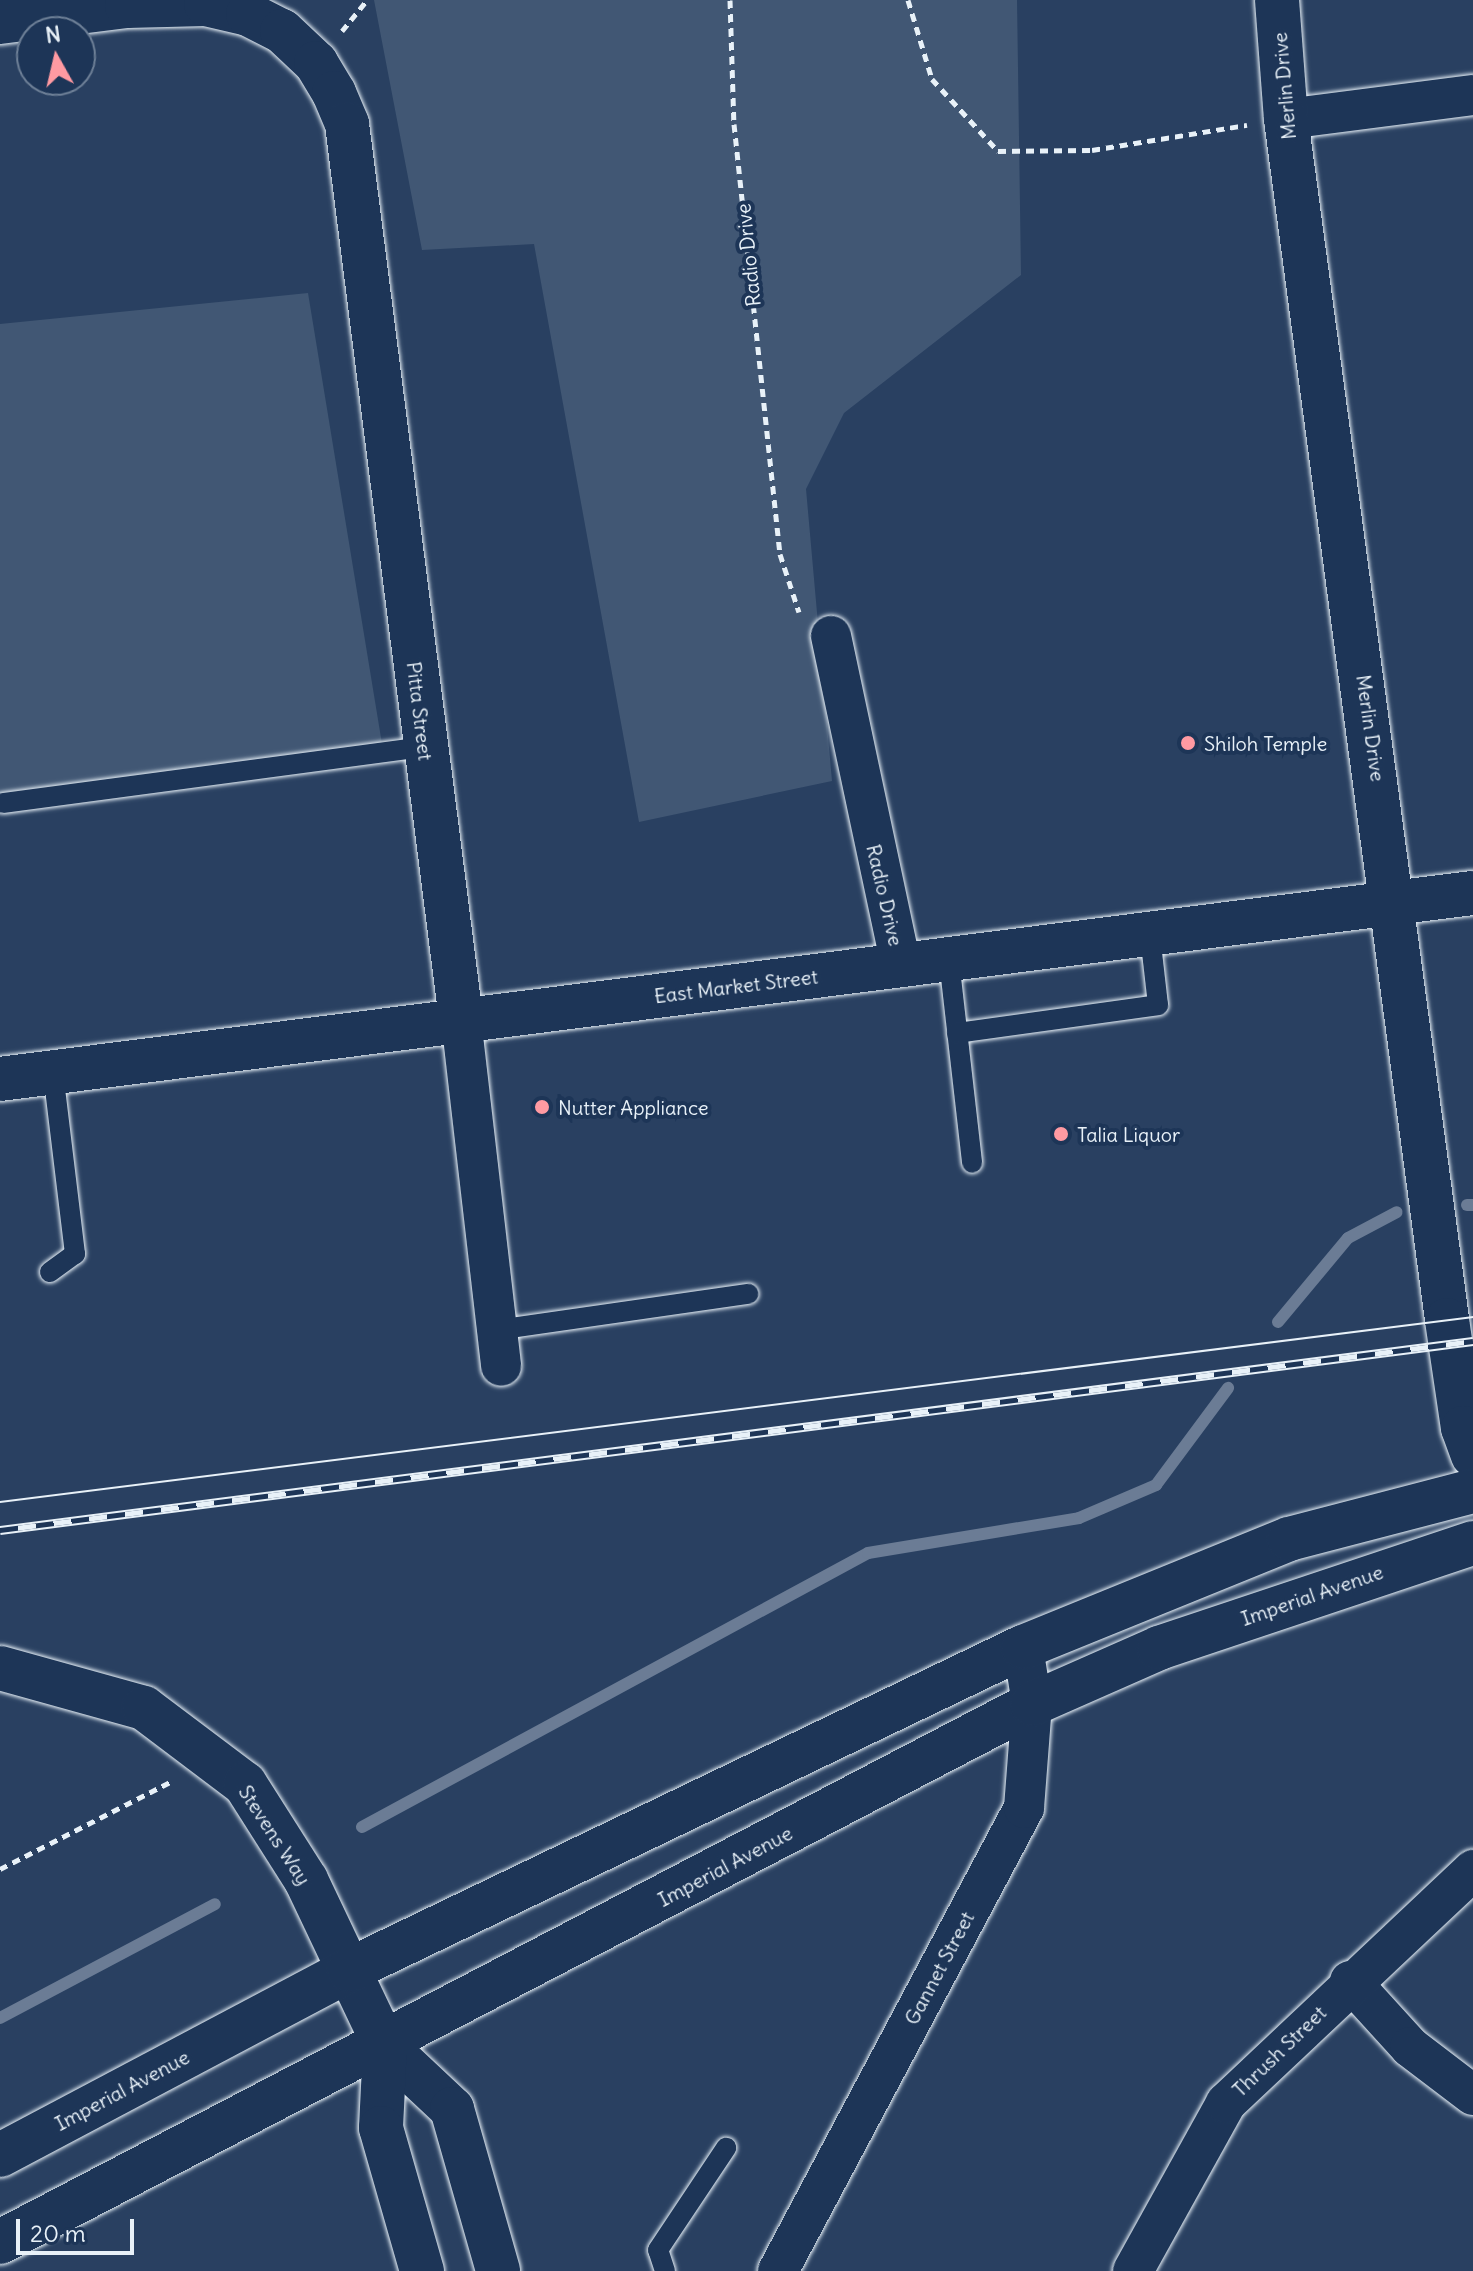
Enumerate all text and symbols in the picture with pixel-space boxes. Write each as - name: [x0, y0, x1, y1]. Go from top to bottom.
- north arrow: [16, 16, 96, 96]
- text: N: [43, 19, 62, 49]
- street label: Merlin Drive: [1267, 31, 1301, 141]
- street label: Radio Drive: [731, 202, 765, 308]
- street label: Pitta Street: [402, 660, 438, 762]
- street label: Merlin Drive: [1352, 673, 1390, 783]
- place label: Shiloh Temple: [1204, 731, 1327, 755]
- marker: Shiloh Temple: [1179, 734, 1197, 752]
- street label: Radio Drive: [862, 842, 908, 948]
- street label: East Market Street: [653, 964, 819, 1008]
- place label: Nutter Appliance: [558, 1095, 709, 1119]
- marker: Nutter Appliance: [533, 1098, 551, 1116]
- place label: Talia Liquor: [1077, 1122, 1180, 1146]
- marker: Talia Liquor: [1052, 1125, 1070, 1143]
- street label: Imperial Avenue: [1238, 1559, 1386, 1631]
- street label: Stevens Way: [234, 1781, 316, 1889]
- street label: Imperial Avenue: [654, 1821, 796, 1911]
- street label: Gannet Street: [899, 1907, 979, 2029]
- street label: Thrush Street: [1227, 2000, 1331, 2102]
- street label: Imperial Avenue: [51, 2045, 193, 2135]
- scale bar: [20, 2203, 138, 2253]
- text: 20 m: [30, 2218, 86, 2248]

